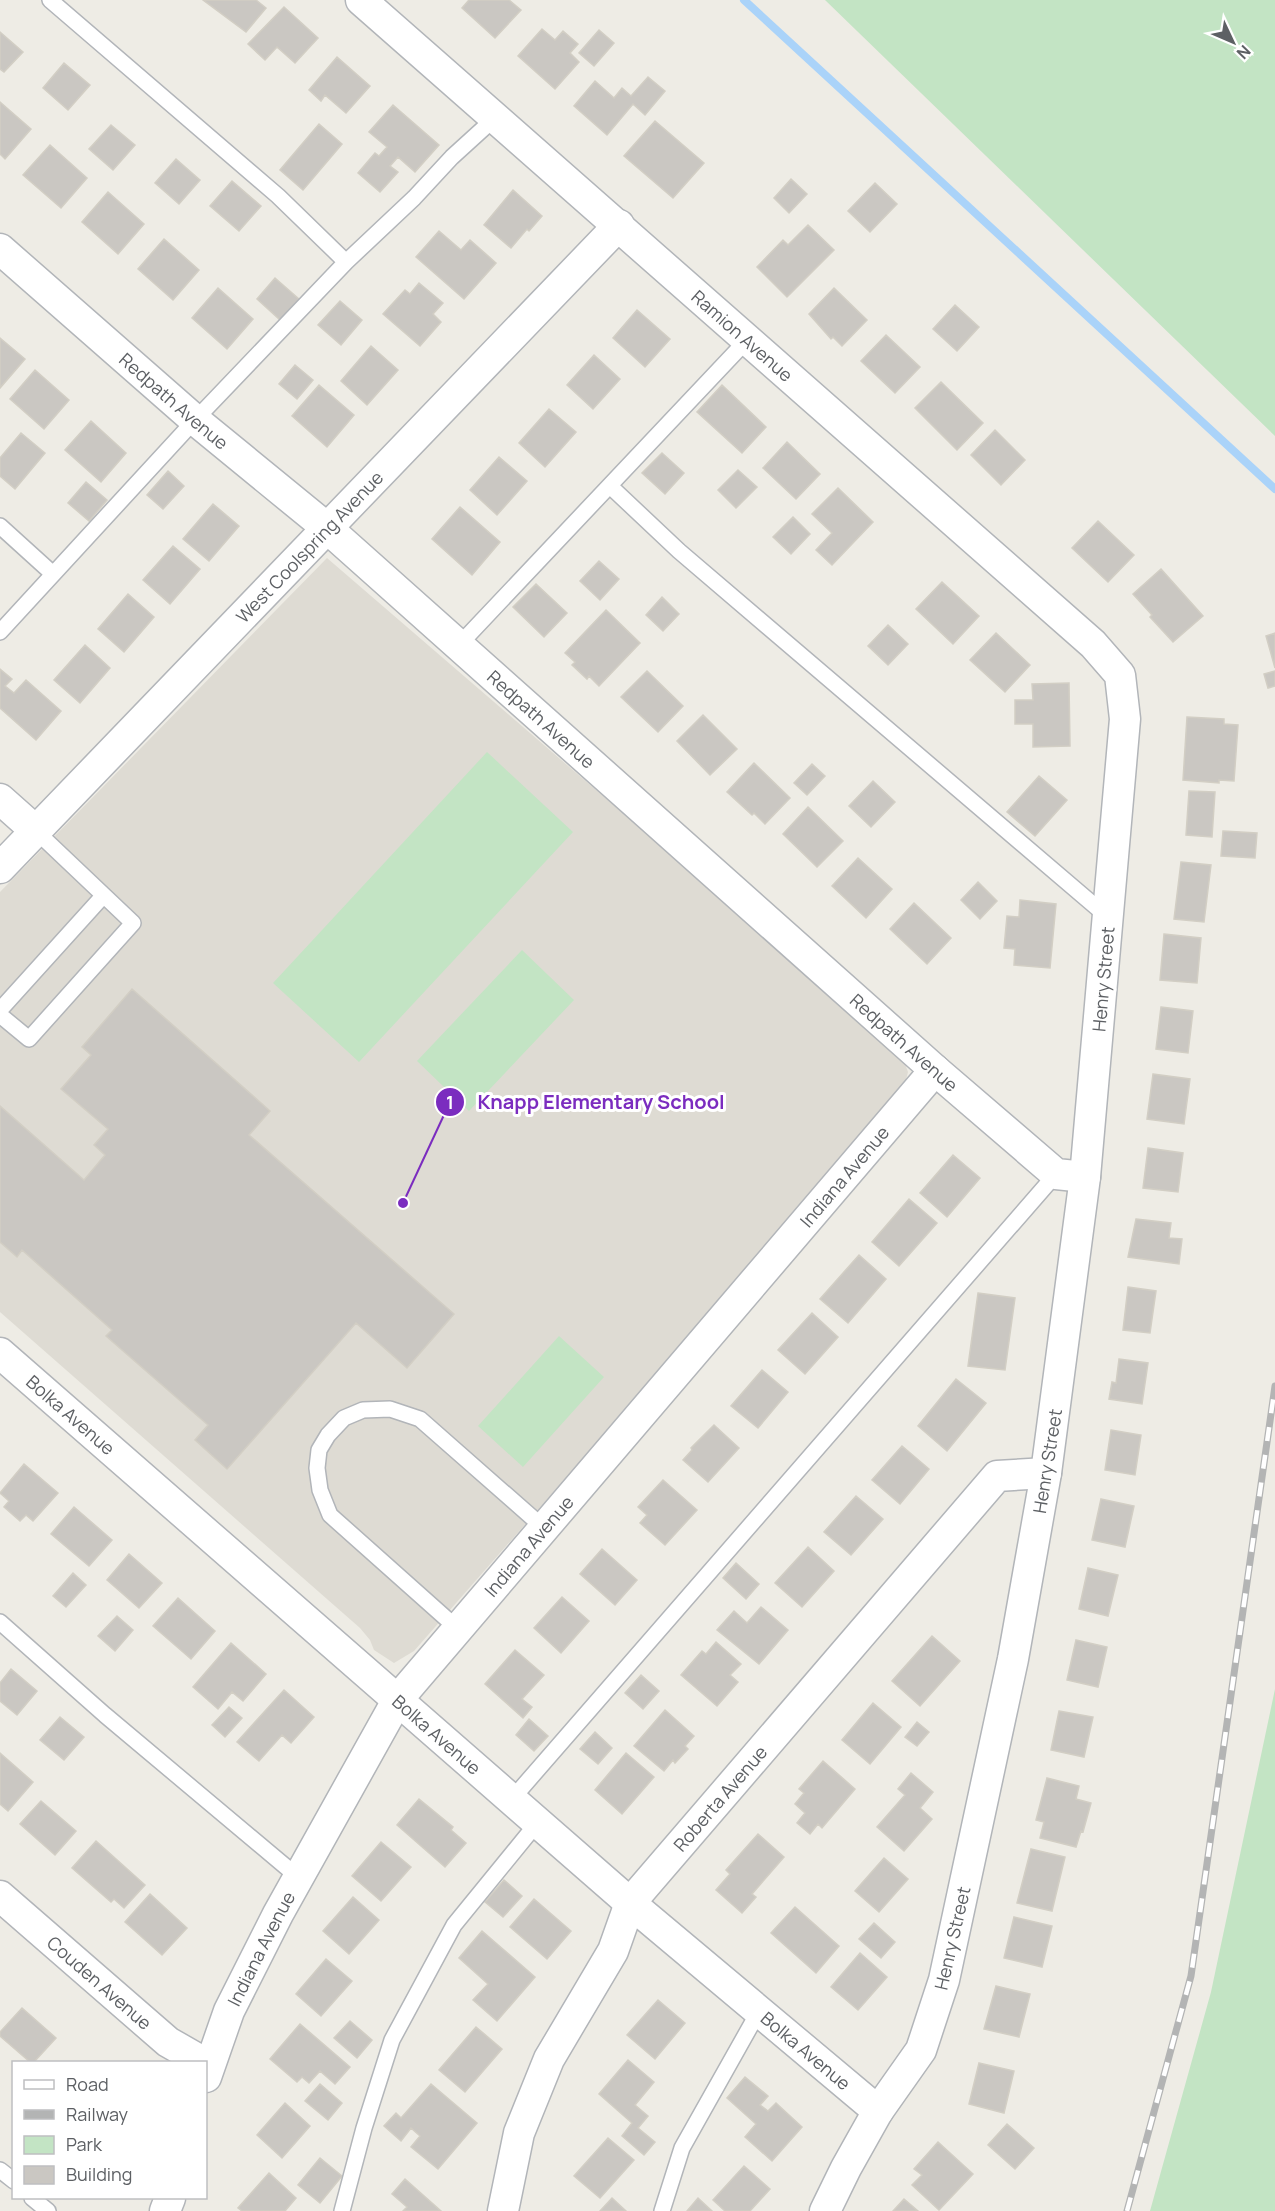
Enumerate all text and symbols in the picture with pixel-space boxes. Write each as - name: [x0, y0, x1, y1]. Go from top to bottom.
- north arrow: [1203, 12, 1263, 72]
- text: N: [1232, 41, 1256, 64]
- street label: Ramion Avenue: [687, 284, 798, 387]
- street label: Redpath Avenue: [114, 347, 233, 455]
- street label: West Coolspring Avenue: [230, 465, 388, 628]
- street label: Redpath Avenue: [482, 665, 600, 773]
- street label: Henry Street: [1086, 925, 1120, 1033]
- street label: Redpath Avenue: [845, 988, 963, 1097]
- callout: Knapp Elementary School: [435, 1083, 736, 1121]
- text: Knapp Elementary School: [477, 1088, 725, 1115]
- text: 1: [446, 1090, 454, 1114]
- street label: Indiana Avenue: [794, 1121, 894, 1232]
- street label: Bolka Avenue: [21, 1370, 120, 1460]
- street label: Henry Street: [1027, 1407, 1067, 1515]
- street label: Indiana Avenue: [479, 1490, 579, 1602]
- street label: Bolka Avenue: [388, 1689, 486, 1780]
- street label: Roberta Avenue: [668, 1740, 772, 1856]
- street label: Henry Street: [928, 1884, 976, 1992]
- street label: Indiana Avenue: [222, 1887, 300, 2010]
- street label: Couden Avenue: [42, 1931, 157, 2035]
- street label: Bolka Avenue: [756, 2006, 856, 2095]
- legend: [12, 2061, 207, 2199]
- text: Road: [66, 2072, 109, 2096]
- text: Railway: [66, 2102, 128, 2126]
- text: Park: [66, 2132, 103, 2156]
- text: Building: [66, 2162, 132, 2186]

